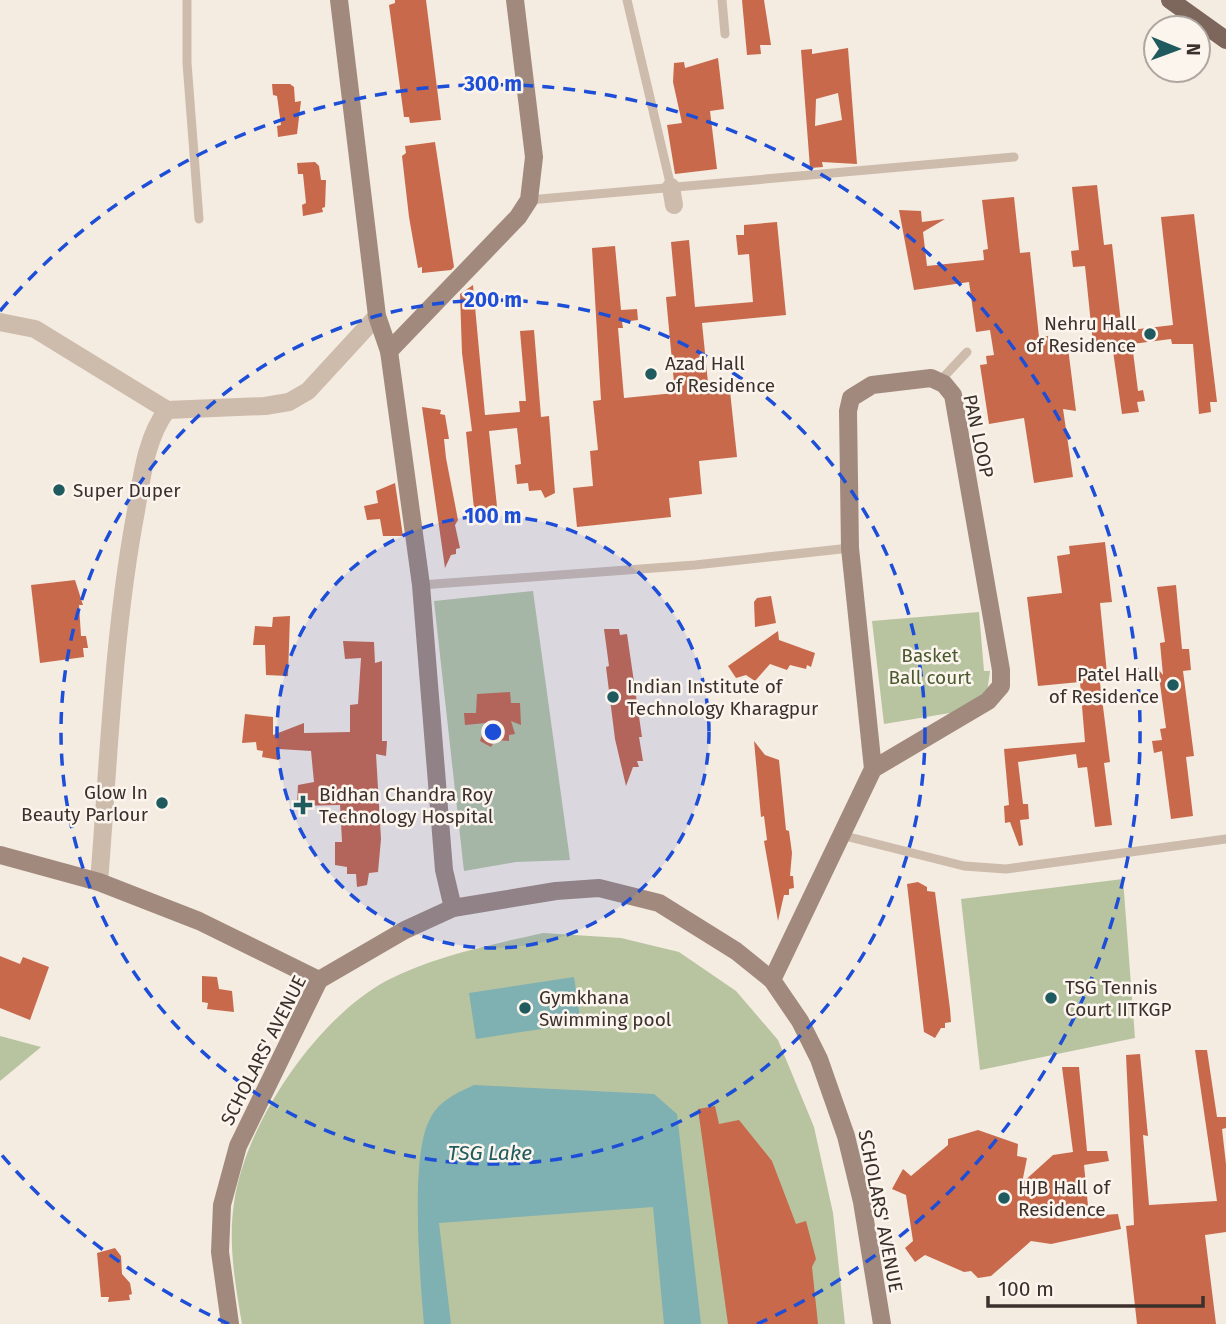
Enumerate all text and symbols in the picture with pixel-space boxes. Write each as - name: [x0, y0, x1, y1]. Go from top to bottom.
- north arrow: [1142, 14, 1212, 84]
- text: N: [1182, 43, 1205, 56]
- text: 300 m: [463, 71, 522, 97]
- text: 200 m: [464, 287, 522, 313]
- place label: Nehru Hall of Residence: [1026, 312, 1136, 357]
- marker: Nehru Hall of Residence: [1142, 326, 1158, 342]
- place label: Azad Hall of Residence: [665, 352, 775, 397]
- marker: Azad Hall of Residence: [643, 366, 659, 382]
- street label: PAN LOOP: [958, 392, 999, 480]
- place label: Super Duper: [73, 479, 181, 502]
- marker: Super Duper: [51, 482, 67, 498]
- text: 100 m: [464, 503, 522, 529]
- park label: Basket Ball court: [889, 644, 972, 689]
- place label: Patel Hall of Residence: [1049, 663, 1159, 708]
- place label: Indian Institute of Technology Kharagpur: [627, 675, 819, 720]
- marker: Patel Hall of Residence: [1165, 677, 1181, 693]
- marker: Indian Institute of Technology Kharagpur: [605, 689, 621, 705]
- centre of rings: [481, 720, 505, 744]
- place label: Glow In Beauty Parlour: [21, 781, 149, 826]
- place label: Bidhan Chandra Roy Technology Hospital: [319, 783, 494, 828]
- marker: Glow In Beauty Parlour: [154, 795, 170, 811]
- marker: Bidhan Chandra Roy Technology Hospital: [293, 795, 313, 815]
- street label: SCHOLARS' AVENUE: [216, 971, 311, 1129]
- place label: TSG Tennis Court IITKGP: [1065, 976, 1172, 1021]
- place label: Gymkhana Swimming pool: [539, 986, 672, 1031]
- marker: TSG Tennis Court IITKGP: [1043, 990, 1059, 1006]
- marker: Gymkhana Swimming pool: [517, 1000, 533, 1016]
- street label: SCHOLARS' AVENUE: [853, 1128, 908, 1294]
- water label: TSG Lake: [448, 1140, 532, 1166]
- place label: HJB Hall of Residence: [1018, 1176, 1112, 1221]
- marker: HJB Hall of Residence: [996, 1190, 1012, 1206]
- scale bar: [988, 1264, 1203, 1308]
- text: 100 m: [998, 1276, 1054, 1302]

